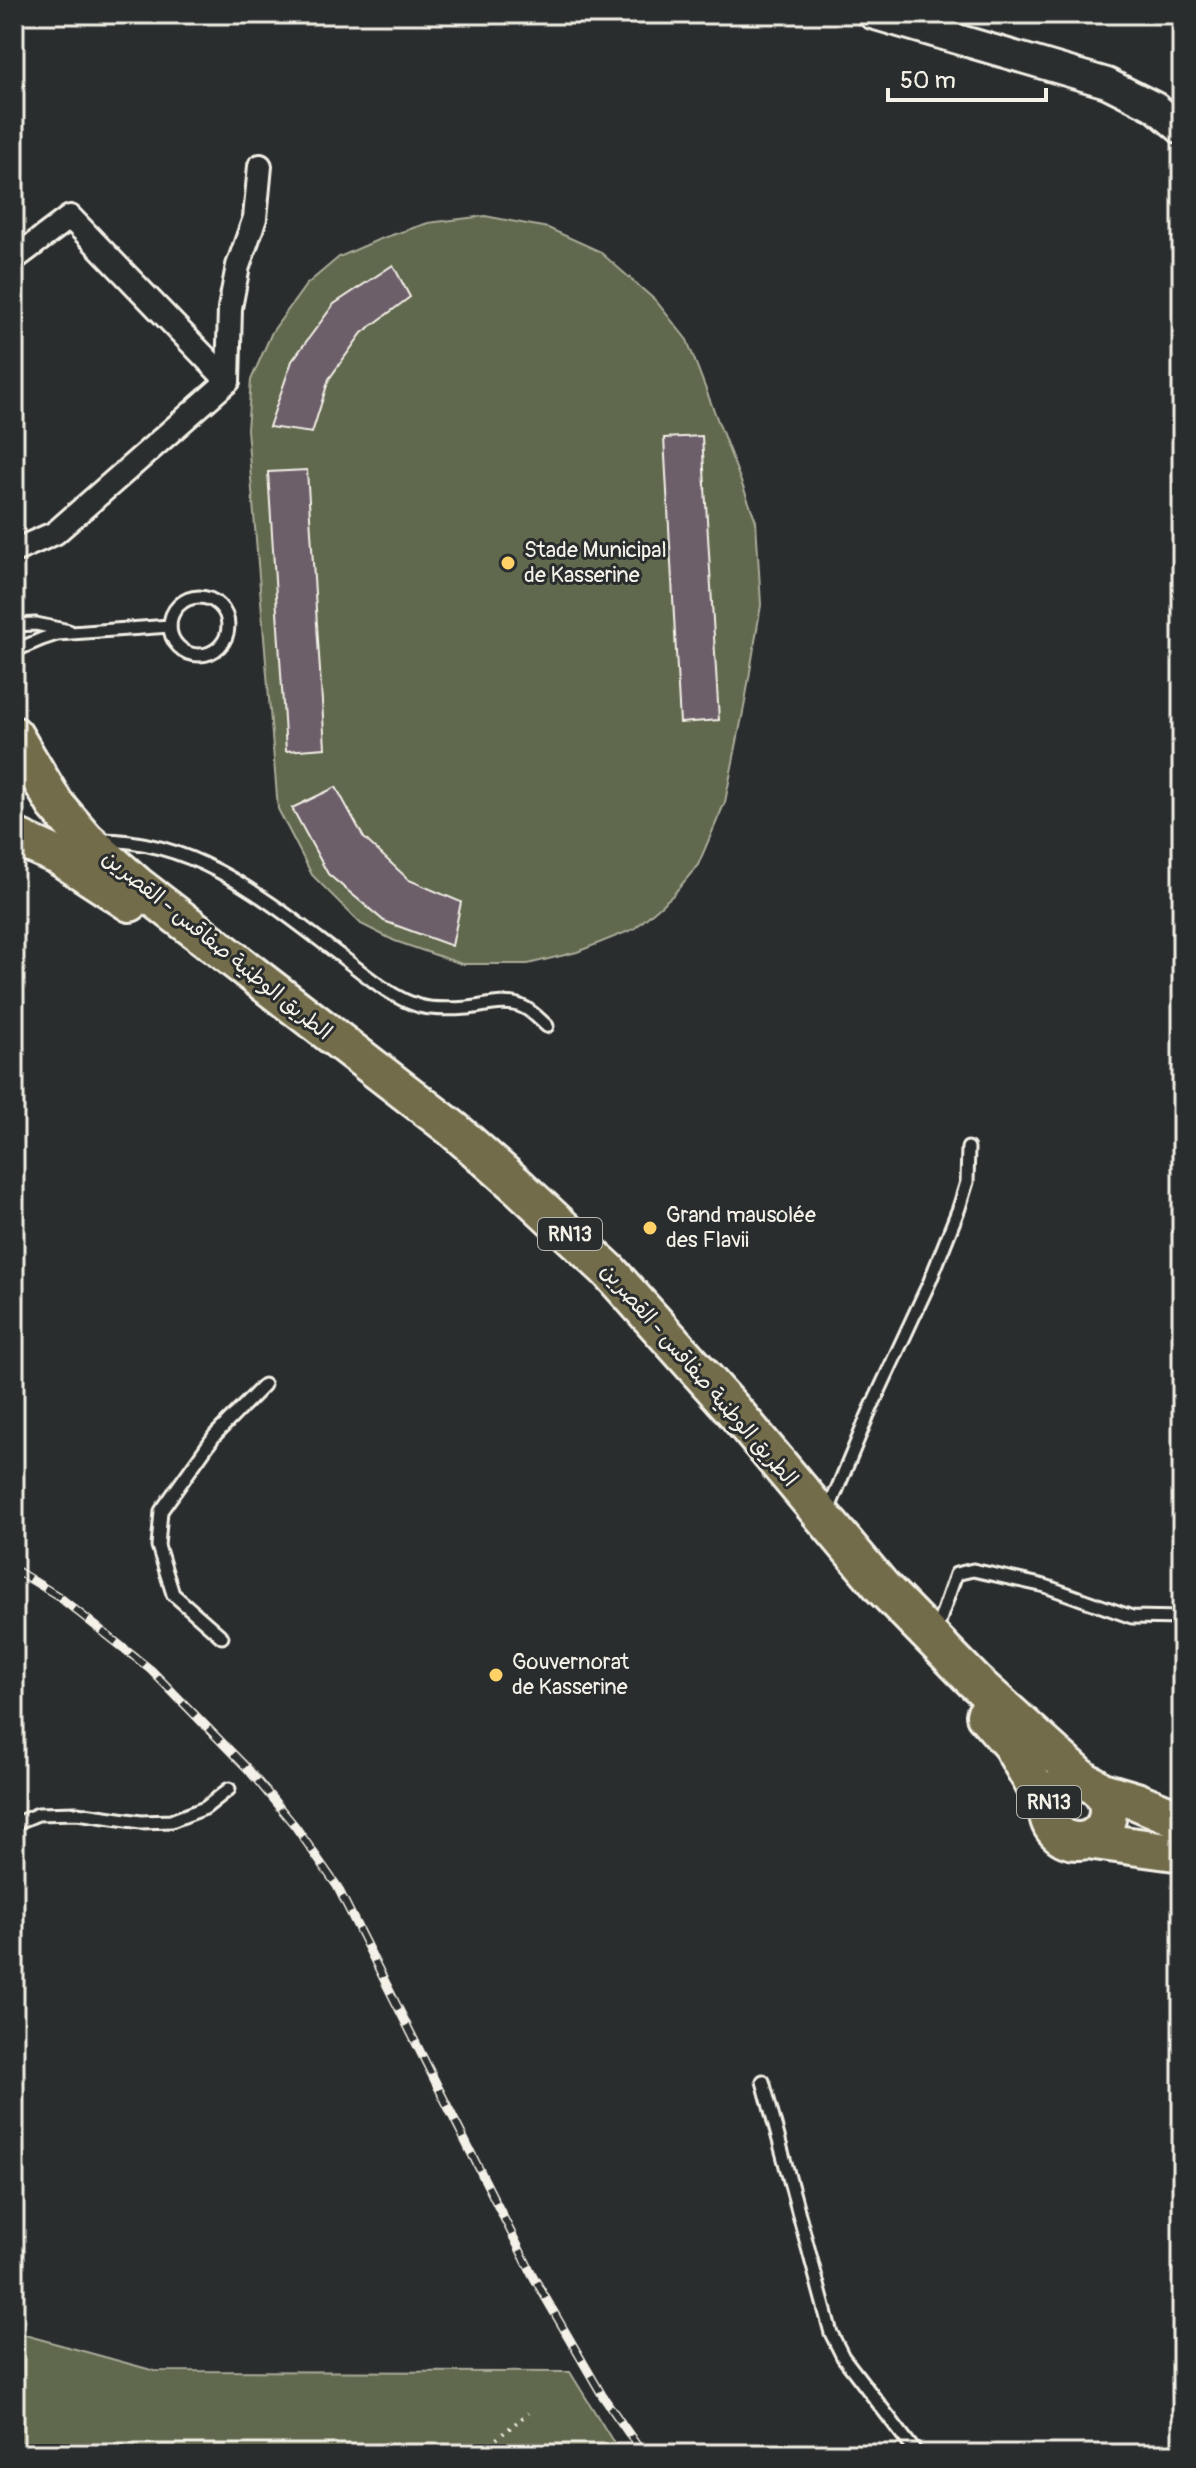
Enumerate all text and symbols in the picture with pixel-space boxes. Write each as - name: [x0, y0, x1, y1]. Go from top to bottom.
- scale bar: [888, 52, 1046, 102]
- text: 50 m: [900, 66, 956, 95]
- place label: Stade Municipal de Kasserine: [524, 536, 667, 589]
- marker: Stade Municipal de Kasserine: [499, 554, 517, 572]
- street label: الطريق الوطنية صفاقس - القصرين: [96, 844, 338, 1046]
- place label: Grand mausolée des Flavii: [666, 1201, 816, 1254]
- road number: RN13: [538, 1218, 602, 1250]
- marker: Grand mausolée des Flavii: [641, 1219, 659, 1237]
- street label: الطريق الوطنية صفاقس - القصرين: [594, 1257, 804, 1493]
- place label: Gouvernorat de Kasserine: [512, 1648, 629, 1701]
- marker: Gouvernorat de Kasserine: [487, 1666, 505, 1684]
- road number: RN13: [1017, 1786, 1081, 1818]

